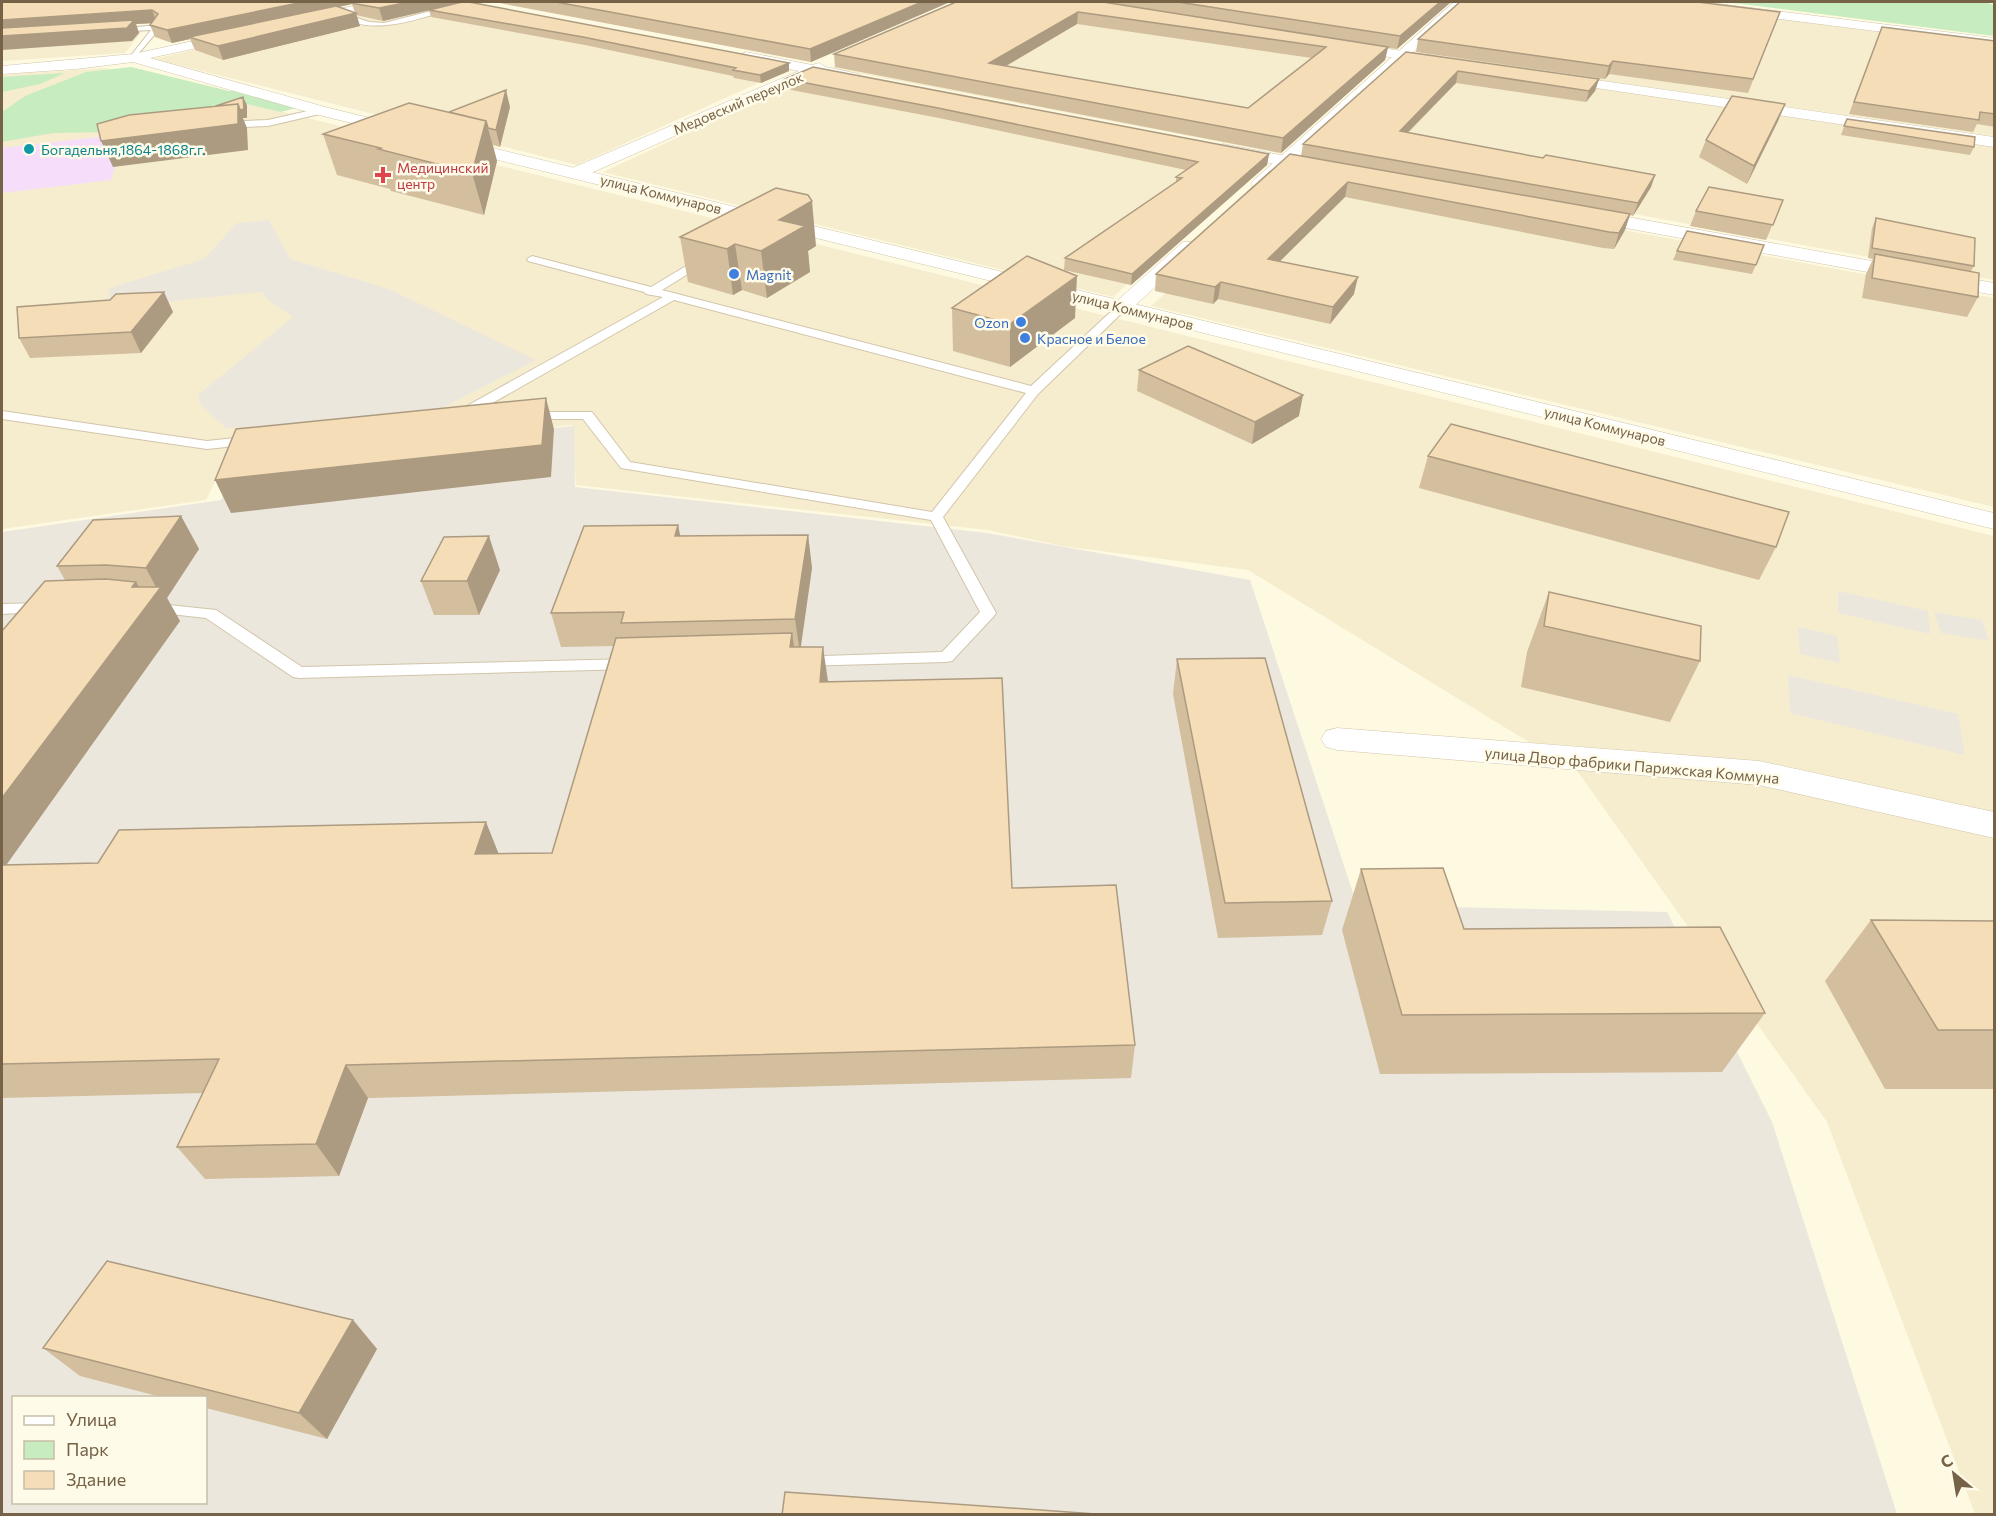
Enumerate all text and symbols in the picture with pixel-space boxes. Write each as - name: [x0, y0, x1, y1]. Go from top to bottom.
- street label: Медовский переулок: [671, 68, 806, 138]
- place label: Богадельня,1864-1868г.г.: [41, 141, 205, 158]
- marker: Богадельня,1864-1868г.г.: [22, 142, 36, 156]
- place label: Медицинский центр: [397, 159, 489, 192]
- marker: Медицинский центр: [374, 166, 392, 184]
- street label: улица Коммунаров: [599, 171, 723, 217]
- place label: Magnit: [746, 266, 792, 283]
- marker: Magnit: [727, 267, 741, 281]
- street label: улица Коммунаров: [1071, 287, 1195, 333]
- place label: Ozon: [974, 314, 1009, 331]
- marker: Ozon: [1014, 315, 1028, 329]
- place label: Красное и Белое: [1037, 330, 1146, 347]
- marker: Красное и Белое: [1018, 331, 1032, 345]
- street label: улица Коммунаров: [1543, 403, 1667, 449]
- street label: улица Двор фабрики Парижская Коммуна: [1484, 743, 1780, 787]
- legend: [12, 1396, 207, 1504]
- text: Улица: [66, 1408, 117, 1430]
- text: Парк: [66, 1438, 109, 1460]
- north arrow: [1924, 1444, 1984, 1504]
- text: С: [1937, 1450, 1956, 1472]
- text: Здание: [66, 1468, 126, 1490]

